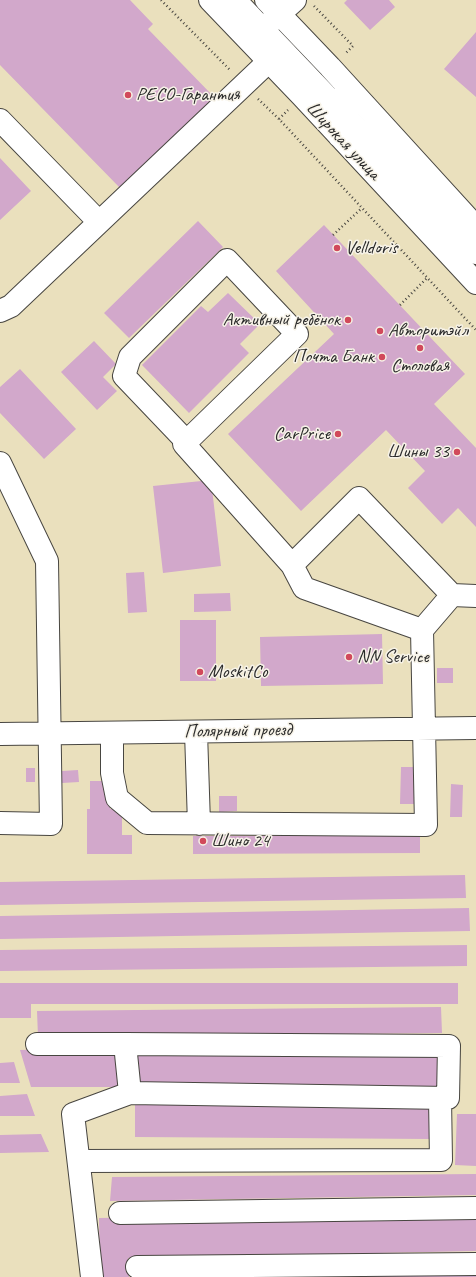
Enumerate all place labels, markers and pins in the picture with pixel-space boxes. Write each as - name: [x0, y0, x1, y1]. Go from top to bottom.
- place label: РЕСО-Гарантия: [136, 84, 240, 106]
- marker: РЕСО-Гарантия: [123, 90, 133, 100]
- place label: Velldoris: [345, 237, 398, 259]
- marker: Velldoris: [332, 243, 342, 253]
- place label: Активный ребёнок: [223, 309, 340, 331]
- marker: Активный ребёнок: [343, 315, 353, 325]
- place label: Авторитэйл: [388, 320, 468, 342]
- marker: Авторитэйл: [375, 326, 385, 336]
- marker: Столовая: [415, 343, 425, 353]
- place label: Почта Банк: [293, 346, 374, 368]
- marker: Почта Банк: [377, 352, 387, 362]
- place label: Столовая: [391, 355, 449, 377]
- place label: CarPrice: [274, 423, 330, 445]
- marker: CarPrice: [333, 429, 343, 439]
- place label: Шины 33: [387, 441, 449, 463]
- marker: Шины 33: [452, 447, 462, 457]
- place label: NN Service: [357, 646, 429, 668]
- marker: NN Service: [344, 652, 354, 662]
- place label: MoskitCo: [208, 661, 268, 683]
- marker: MoskitCo: [195, 667, 205, 677]
- place label: Шино 24: [211, 830, 270, 852]
- marker: Шино 24: [198, 836, 208, 846]

